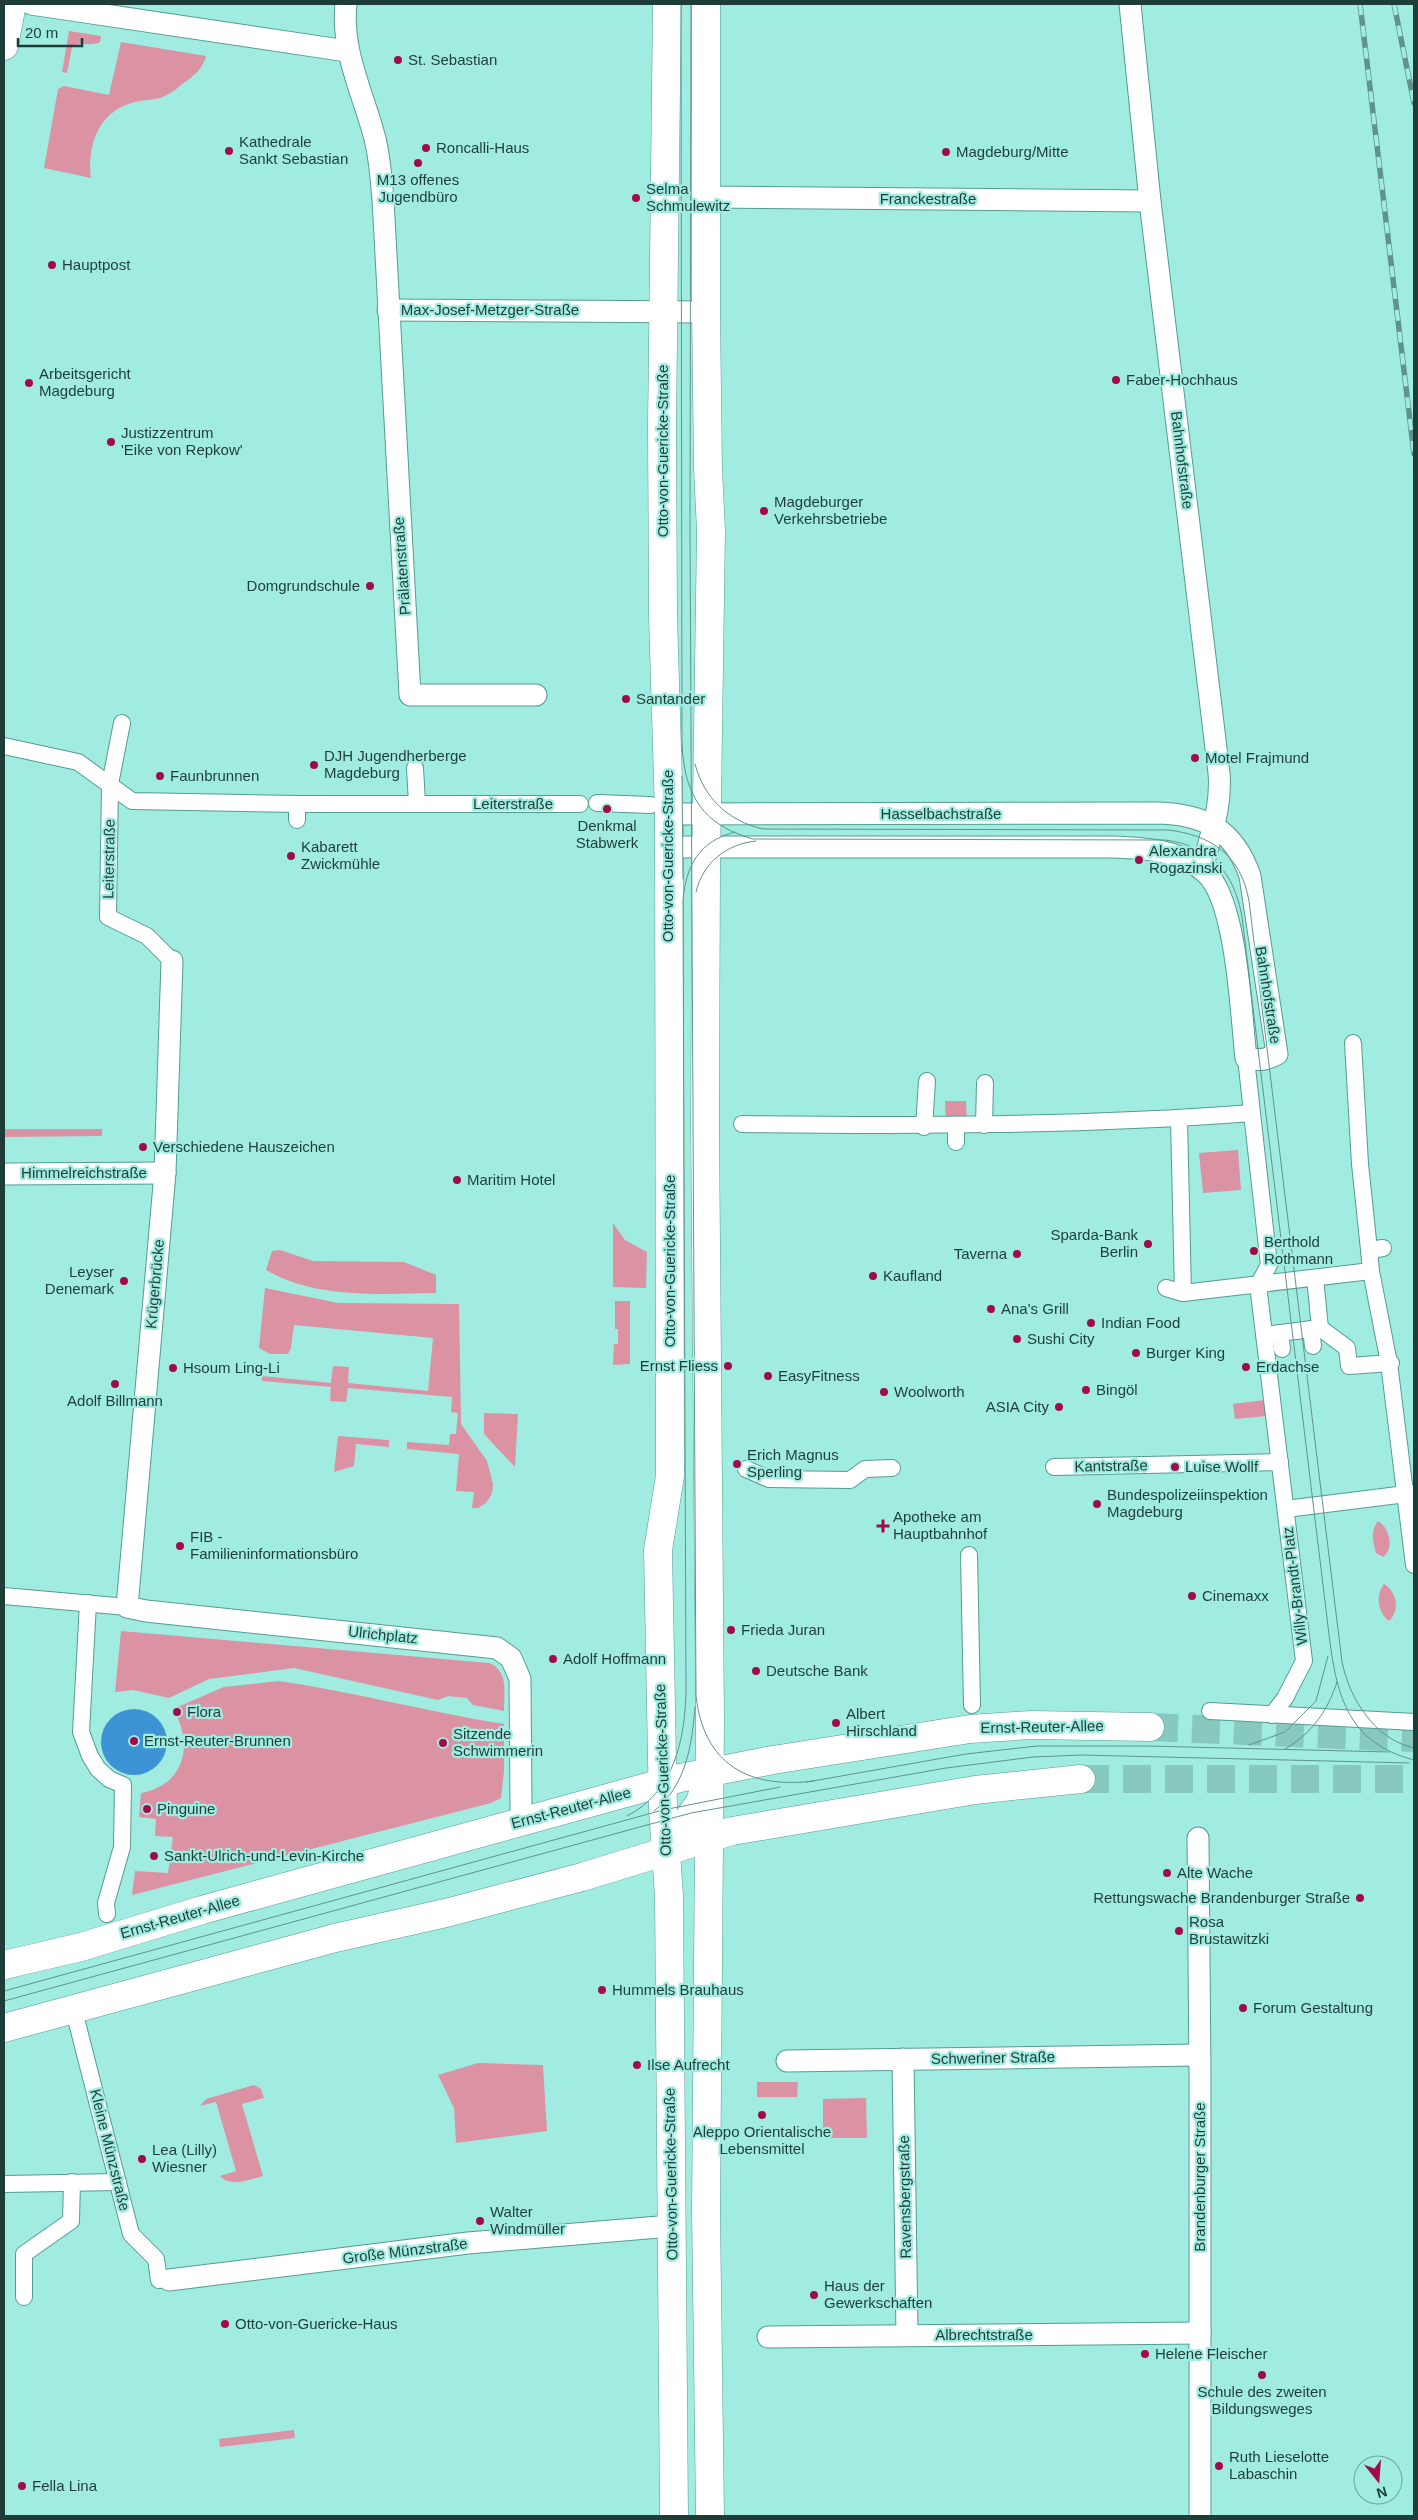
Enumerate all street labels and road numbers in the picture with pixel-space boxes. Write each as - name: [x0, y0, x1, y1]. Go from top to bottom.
- street label: Franckestraße: [880, 190, 976, 207]
- street label: Max-Josef-Metzger-Straße: [401, 301, 579, 318]
- street label: Otto-von-Guericke-Straße: [654, 365, 671, 537]
- street label: Bahnhofstraße: [1168, 410, 1197, 510]
- street label: Prälatenstraße: [390, 516, 413, 616]
- street label: Otto-von-Guericke-Straße: [659, 770, 676, 942]
- street label: Leiterstraße: [473, 795, 553, 812]
- street label: Hasselbachstraße: [881, 805, 1001, 822]
- street label: Leiterstraße: [99, 819, 118, 899]
- street label: Bahnhofstraße: [1252, 945, 1285, 1045]
- street label: Himmelreichstraße: [21, 1164, 147, 1181]
- street label: Otto-von-Guericke-Straße: [661, 1175, 678, 1347]
- street label: Krügerbrücke: [142, 1238, 167, 1330]
- street label: Kantstraße: [1074, 1456, 1148, 1475]
- street label: Willy-Brandt-Platz: [1279, 1526, 1310, 1646]
- street label: Ulrichplatz: [347, 1622, 419, 1647]
- street label: Otto-von-Guericke-Straße: [651, 1683, 674, 1857]
- street label: Ernst-Reuter-Allee: [980, 1717, 1104, 1736]
- street label: Ernst-Reuter-Allee: [509, 1783, 633, 1832]
- street label: Ernst-Reuter-Allee: [118, 1891, 242, 1942]
- street label: Schweriner Straße: [931, 2048, 1055, 2067]
- street label: Kleine Münzstraße: [87, 2087, 134, 2213]
- street label: Otto-von-Guericke-Straße: [660, 2088, 681, 2260]
- street label: Brandenburger Straße: [1191, 2102, 1208, 2252]
- street label: Ravensbergstraße: [895, 2135, 914, 2259]
- street label: Große Münzstraße: [341, 2234, 468, 2267]
- street label: Albrechtstraße: [935, 2326, 1033, 2343]

